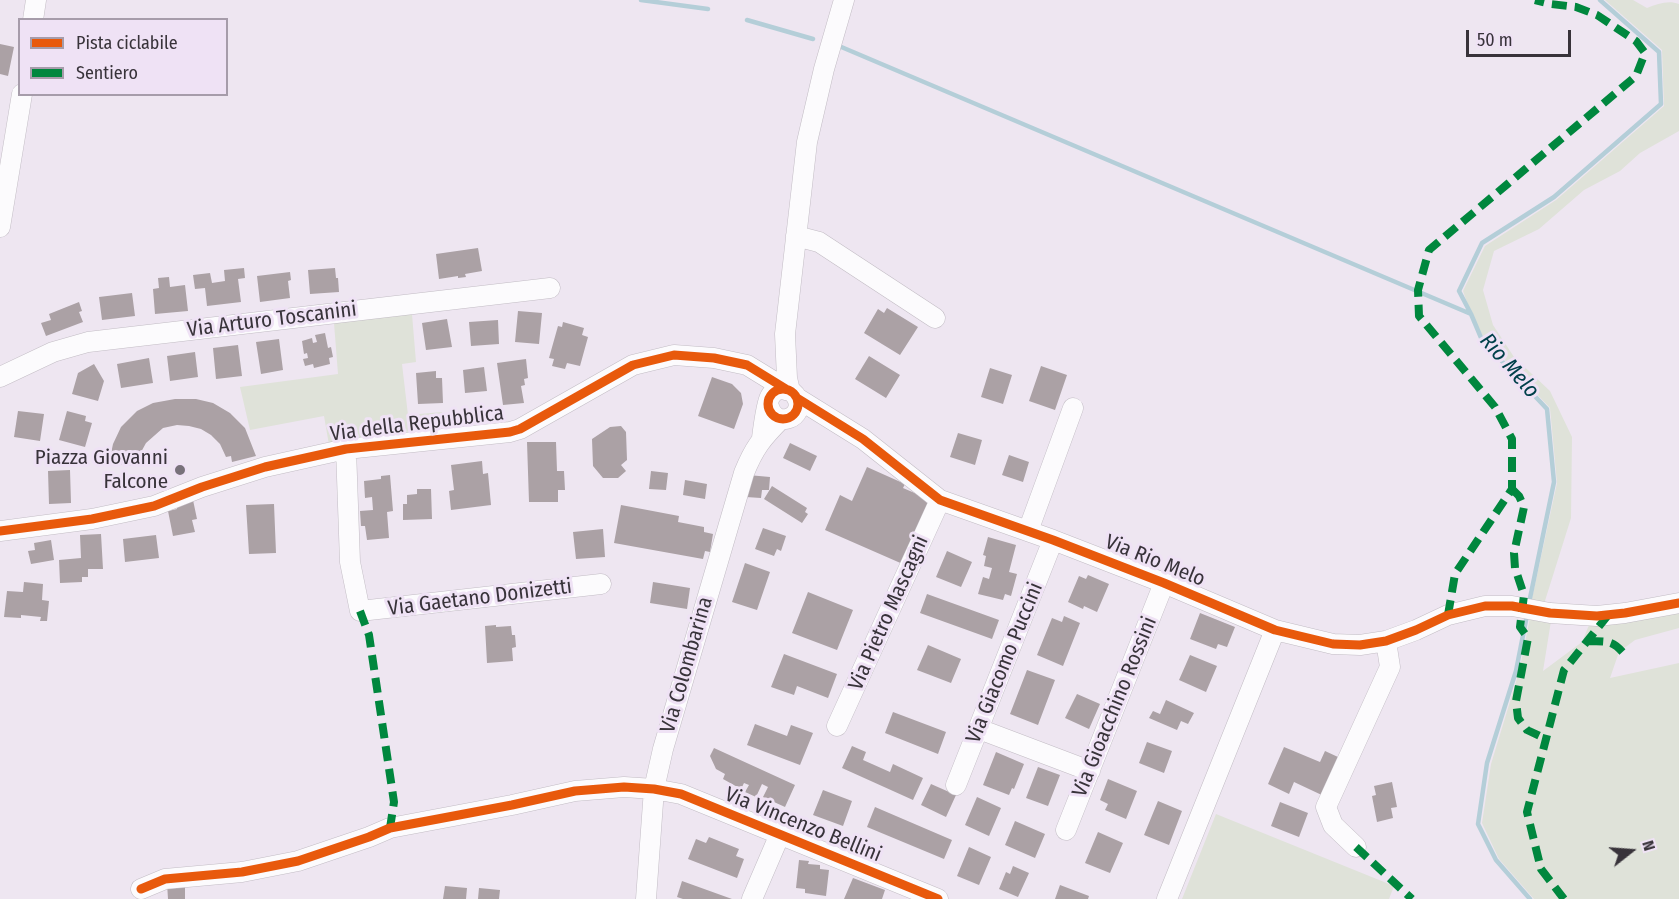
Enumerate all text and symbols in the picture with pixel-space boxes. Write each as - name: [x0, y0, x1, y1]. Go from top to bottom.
- legend: [18, 18, 228, 96]
- scale bar: [1469, 18, 1574, 56]
- text: 50 m: [1477, 29, 1513, 51]
- text: Pista ciclabile: [76, 32, 178, 54]
- text: Sentiero: [76, 62, 138, 84]
- street label: Via Arturo Toscanini: [186, 297, 358, 343]
- water label: Rio Melo: [1474, 328, 1544, 404]
- street label: Via della Repubblica: [329, 401, 505, 447]
- place label: Piazza Giovanni Falcone: [35, 445, 168, 495]
- marker: Piazza Giovanni Falcone: [173, 463, 187, 477]
- street label: Via Rio Melo: [1101, 530, 1209, 592]
- street label: Via Pietro Mascagni: [844, 532, 934, 694]
- street label: Via Gaetano Donizetti: [387, 574, 573, 622]
- street label: Via Giacomo Puccini: [961, 579, 1049, 747]
- street label: Via Colombarina: [656, 594, 718, 736]
- street label: Via Gioacchino Rossini: [1067, 613, 1163, 801]
- street label: Via Vincenzo Bellini: [721, 782, 885, 868]
- north arrow: [1601, 821, 1661, 881]
- text: N: [1638, 838, 1659, 853]

